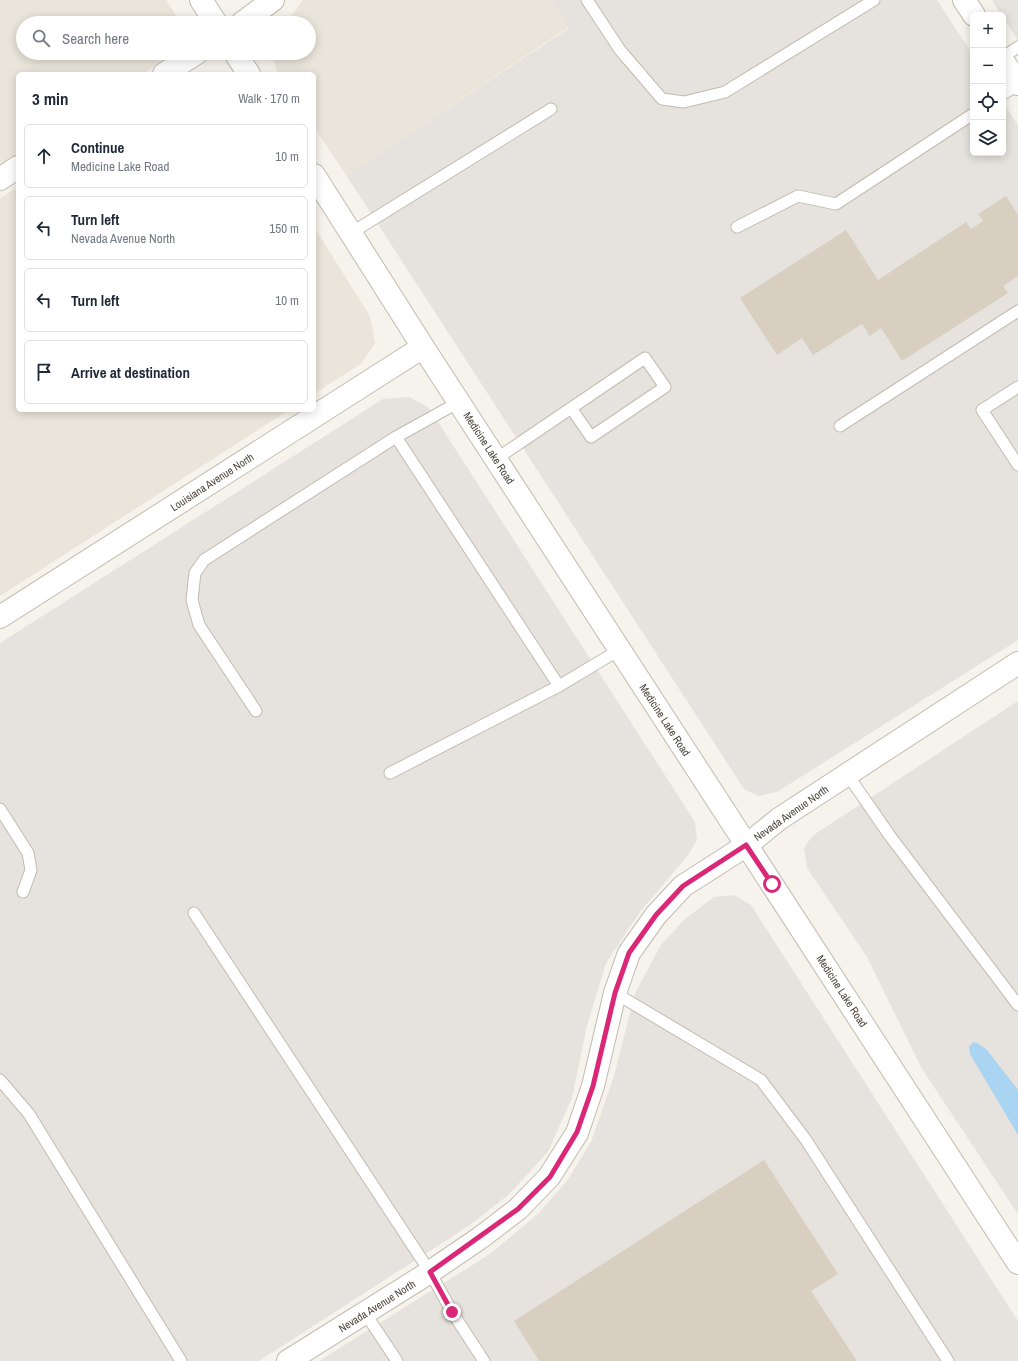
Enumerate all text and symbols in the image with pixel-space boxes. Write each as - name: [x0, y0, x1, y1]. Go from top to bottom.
- map controls: [970, 12, 1006, 156]
- button: +: [970, 12, 1006, 48]
- search box: [16, 16, 316, 60]
- icon: search: [30, 27, 52, 49]
- text: Search here: [62, 28, 129, 49]
- button: −: [970, 48, 1006, 84]
- button: locate: [970, 84, 1006, 120]
- text: 3 min: [32, 87, 68, 110]
- text: Walk · 170 m: [238, 90, 300, 107]
- button: layers: [970, 120, 1006, 156]
- text: Continue: [71, 137, 124, 158]
- icon: ahead: [33, 145, 55, 167]
- text: 10 m: [275, 148, 299, 165]
- text: Medicine Lake Road: [71, 158, 169, 175]
- text: Turn left: [71, 209, 119, 230]
- icon: left: [33, 217, 55, 239]
- text: 150 m: [269, 220, 299, 237]
- text: Nevada Avenue North: [71, 230, 175, 247]
- icon: left: [33, 289, 55, 311]
- text: Turn left: [71, 290, 119, 311]
- text: 10 m: [275, 292, 299, 309]
- icon: arrive: [33, 361, 55, 383]
- text: Arrive at destination: [71, 362, 190, 383]
- street label: Medicine Lake Road: [460, 409, 518, 487]
- street label: Louisiana Avenue North: [168, 450, 256, 514]
- street label: Medicine Lake Road: [636, 681, 694, 759]
- street label: Nevada Avenue North: [751, 782, 831, 844]
- route start: [763, 875, 781, 893]
- street label: Medicine Lake Road: [813, 952, 871, 1030]
- street label: Nevada Avenue North: [336, 1277, 418, 1335]
- route end: [443, 1303, 461, 1321]

